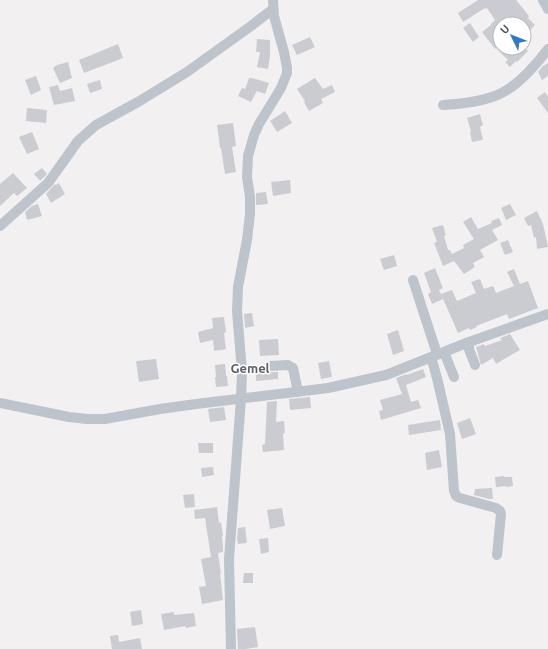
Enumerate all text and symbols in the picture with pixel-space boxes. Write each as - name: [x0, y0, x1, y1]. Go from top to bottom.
- north arrow: [492, 16, 532, 56]
- text: U: [498, 22, 512, 36]
- district label: Gemel: [230, 361, 270, 375]

